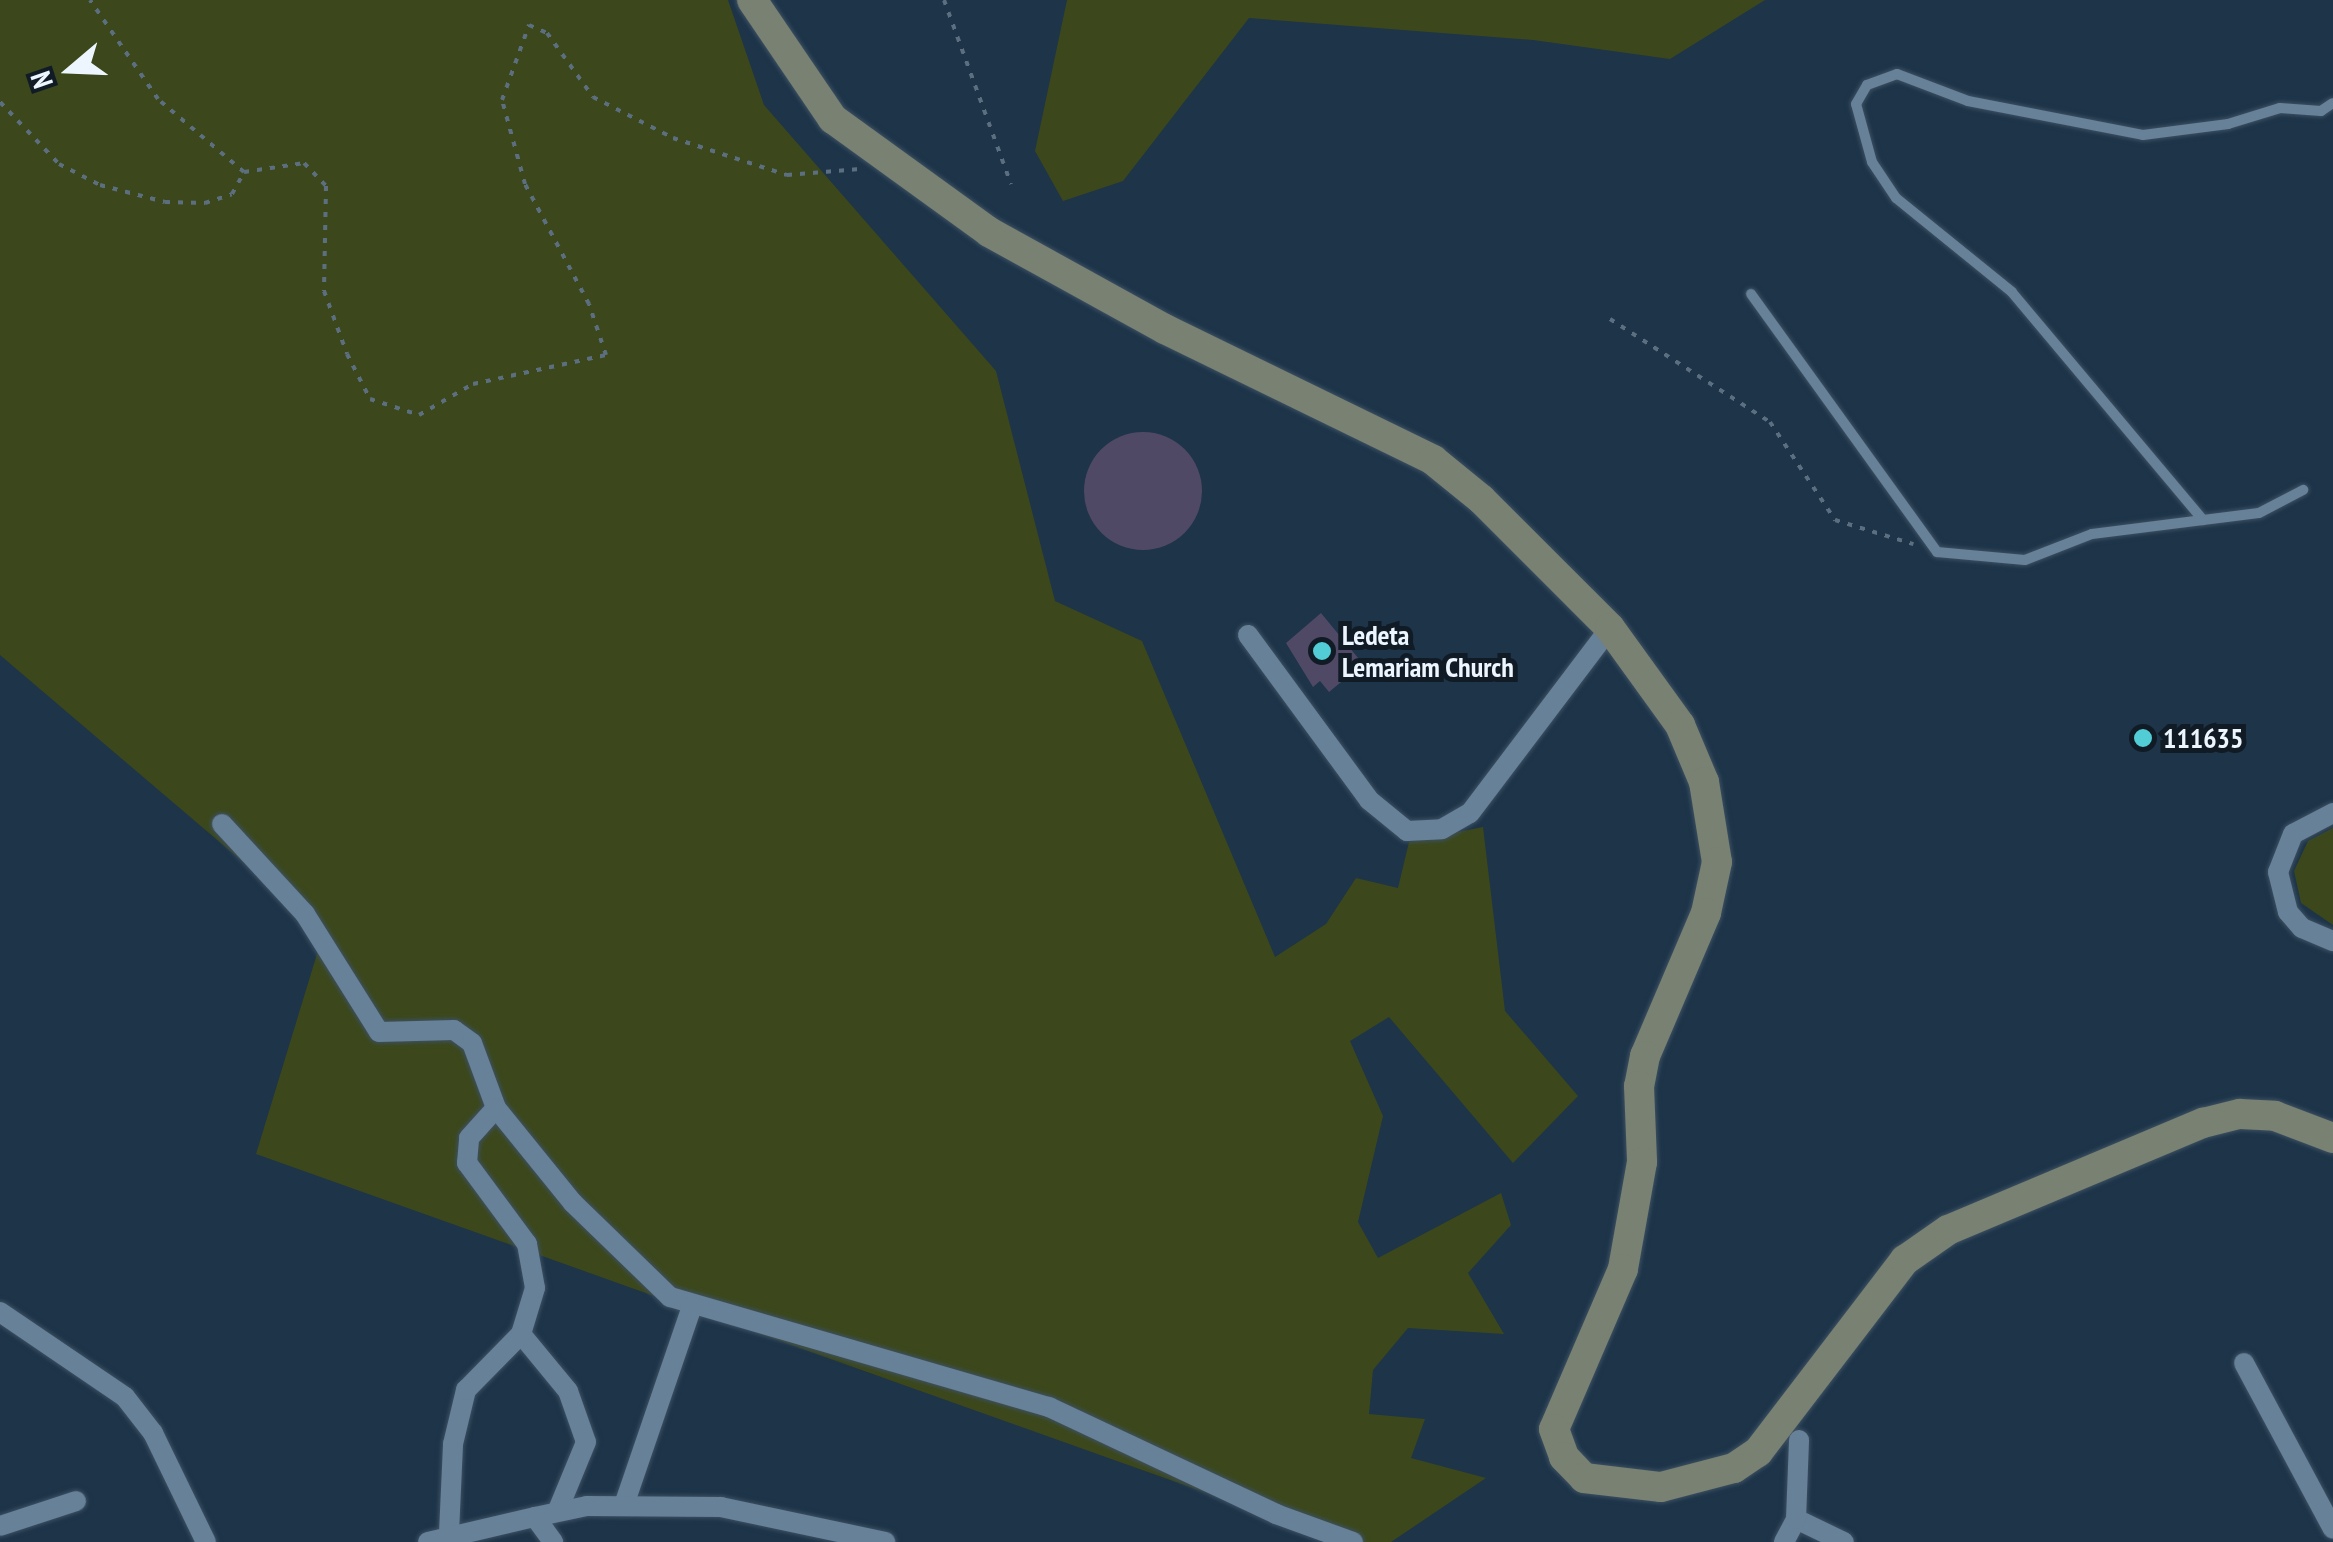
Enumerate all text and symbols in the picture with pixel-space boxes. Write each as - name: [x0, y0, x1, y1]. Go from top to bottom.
- north arrow: [20, 20, 120, 120]
- text: N: [21, 67, 61, 93]
- place label: Ledeta Lemariam Church: [1342, 618, 1514, 684]
- marker: Ledeta Lemariam Church: [1311, 640, 1333, 662]
- place label: 111635: [2163, 721, 2243, 755]
- marker: 111635: [2132, 727, 2154, 749]

